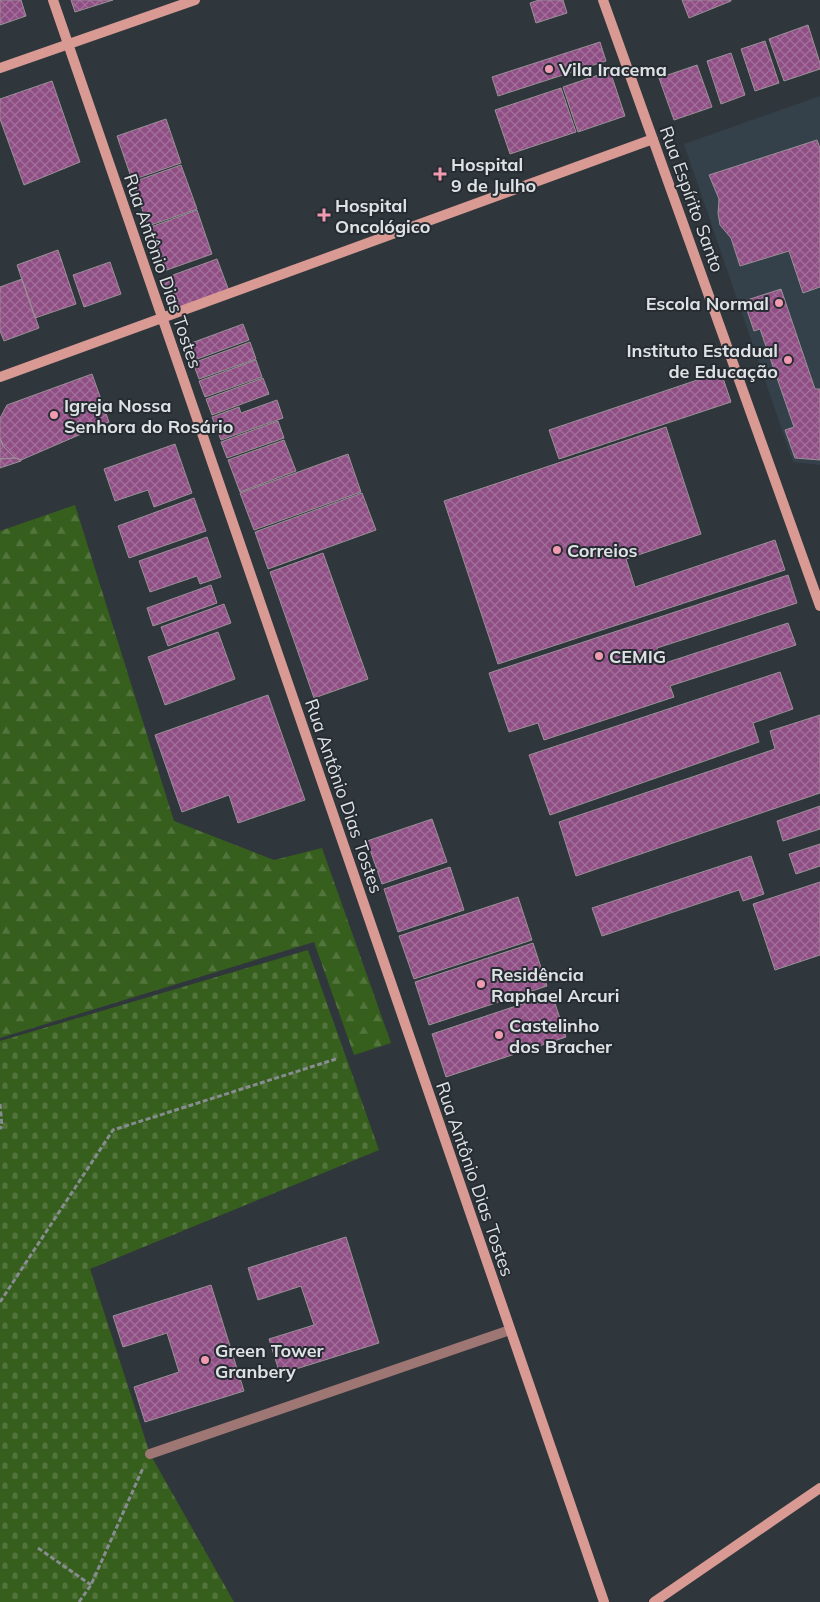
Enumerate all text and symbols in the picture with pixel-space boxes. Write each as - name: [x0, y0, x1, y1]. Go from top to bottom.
- place label: Vila Iracema: [558, 58, 667, 81]
- marker: Vila Iracema: [543, 63, 555, 75]
- street label: Rua Espírito Santo: [655, 123, 729, 275]
- place label: Hospital 9 de Julho: [451, 153, 536, 197]
- marker: Hospital 9 de Julho: [433, 167, 447, 181]
- street label: Rua Antônio Dias Tostes: [119, 171, 207, 371]
- place label: Hospital Oncológico: [335, 194, 430, 238]
- marker: Hospital Oncológico: [317, 208, 331, 222]
- place label: Escola Normal: [646, 292, 769, 315]
- marker: Escola Normal: [773, 297, 785, 309]
- place label: Instituto Estadual de Educação: [626, 339, 778, 383]
- marker: Instituto Estadual de Educação: [782, 354, 794, 366]
- place label: Igreja Nossa Senhora do Rosário: [64, 394, 233, 438]
- marker: Igreja Nossa Senhora do Rosário: [48, 409, 60, 421]
- place label: Correios: [567, 539, 638, 562]
- marker: Correios: [551, 544, 563, 556]
- place label: CEMIG: [609, 645, 666, 668]
- marker: CEMIG: [593, 650, 605, 662]
- street label: Rua Antônio Dias Tostes: [300, 696, 388, 896]
- place label: Residência Raphael Arcuri: [491, 963, 619, 1007]
- marker: Residência Raphael Arcuri: [475, 978, 487, 990]
- place label: Castelinho dos Bracher: [509, 1014, 613, 1058]
- marker: Castelinho dos Bracher: [493, 1029, 505, 1041]
- street label: Rua Antônio Dias Tostes: [431, 1079, 519, 1279]
- place label: Green Tower Granbery: [215, 1339, 325, 1383]
- marker: Green Tower Granbery: [199, 1354, 211, 1366]

